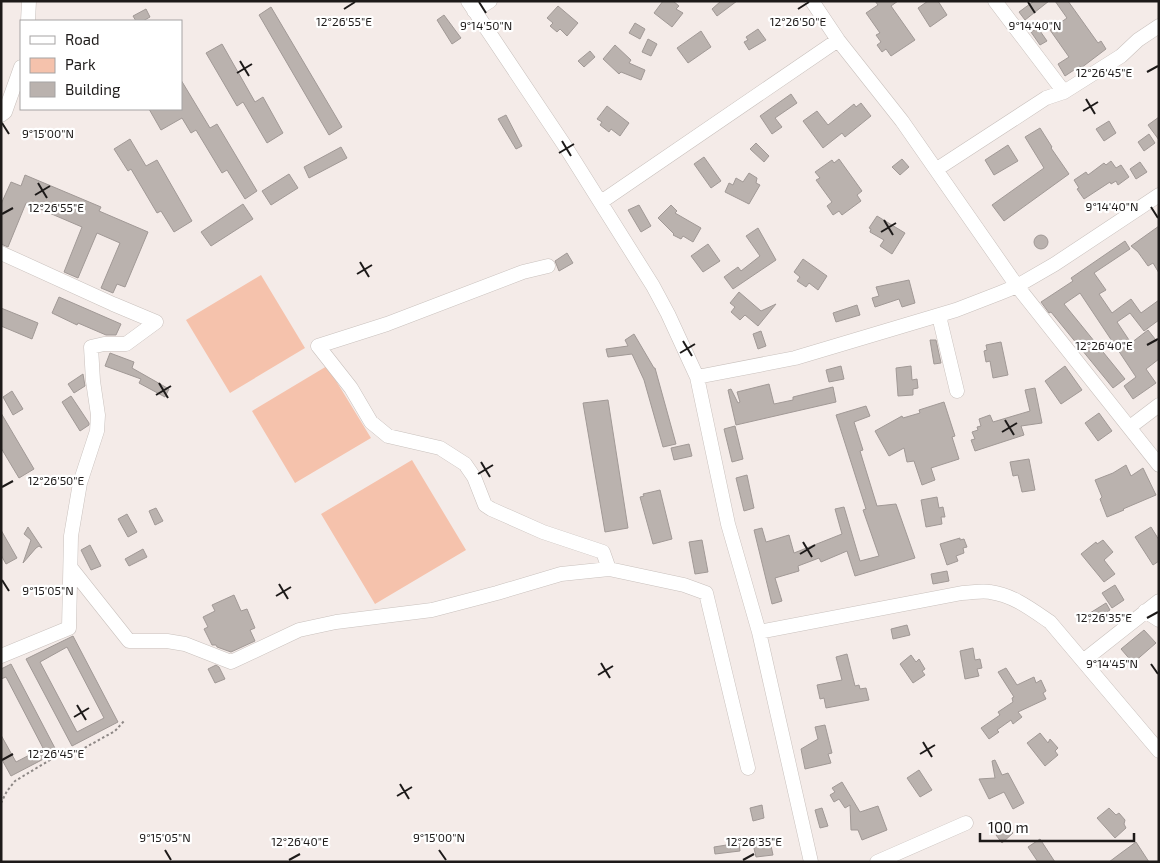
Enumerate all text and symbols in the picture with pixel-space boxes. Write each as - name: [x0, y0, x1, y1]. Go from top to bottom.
- text: 12°26'55"E: [316, 14, 372, 28]
- text: 12°26'50"E: [770, 14, 827, 28]
- text: 9°14'50"N: [460, 18, 512, 32]
- text: 9°14'40"N: [1009, 18, 1061, 32]
- legend: [20, 20, 182, 110]
- text: Road: [65, 30, 100, 48]
- text: Park: [65, 55, 96, 73]
- text: 12°26'45"E: [1076, 65, 1133, 79]
- text: Building: [65, 80, 121, 98]
- text: 9°15'00"N: [22, 126, 74, 140]
- text: 9°14'40"N: [1086, 199, 1138, 213]
- text: 12°26'55"E: [28, 200, 84, 214]
- text: 12°26'40"E: [1075, 338, 1133, 352]
- text: 12°26'50"E: [28, 473, 85, 487]
- text: 9°15'05"N: [22, 583, 74, 597]
- text: 12°26'35"E: [1076, 610, 1132, 624]
- text: 9°14'45"N: [1086, 656, 1138, 670]
- text: 12°26'45"E: [28, 746, 85, 760]
- scale bar: [980, 810, 1134, 842]
- text: 100 m: [988, 818, 1029, 836]
- text: 9°15'05"N: [139, 830, 191, 844]
- text: 9°15'00"N: [413, 830, 465, 844]
- text: 12°26'40"E: [271, 834, 329, 848]
- text: 12°26'35"E: [726, 834, 782, 848]

